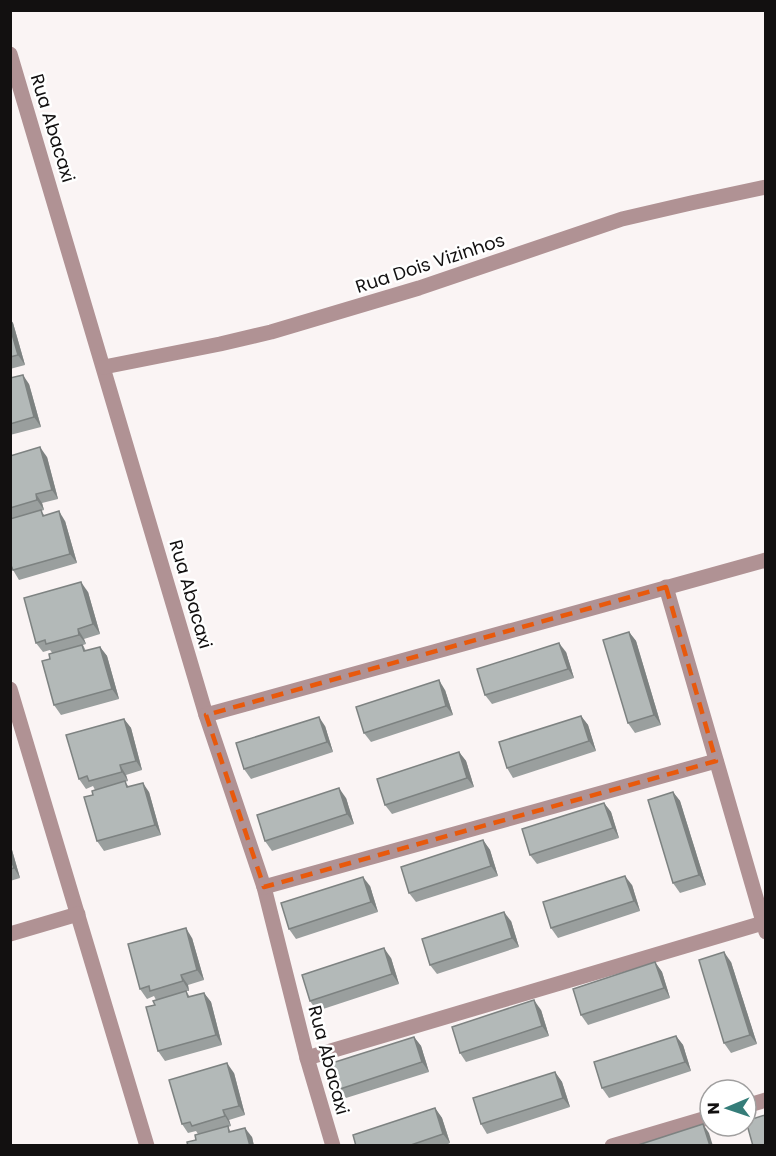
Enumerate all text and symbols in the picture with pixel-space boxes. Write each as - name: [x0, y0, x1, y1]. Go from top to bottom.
- street label: Rua Abacaxi: [25, 71, 81, 185]
- street label: Rua Dois Vizinhos: [352, 227, 508, 299]
- street label: Rua Abacaxi: [164, 537, 218, 651]
- street label: Rua Abacaxi: [302, 1003, 356, 1117]
- north arrow: [698, 1078, 758, 1138]
- text: N: [702, 1102, 725, 1115]

